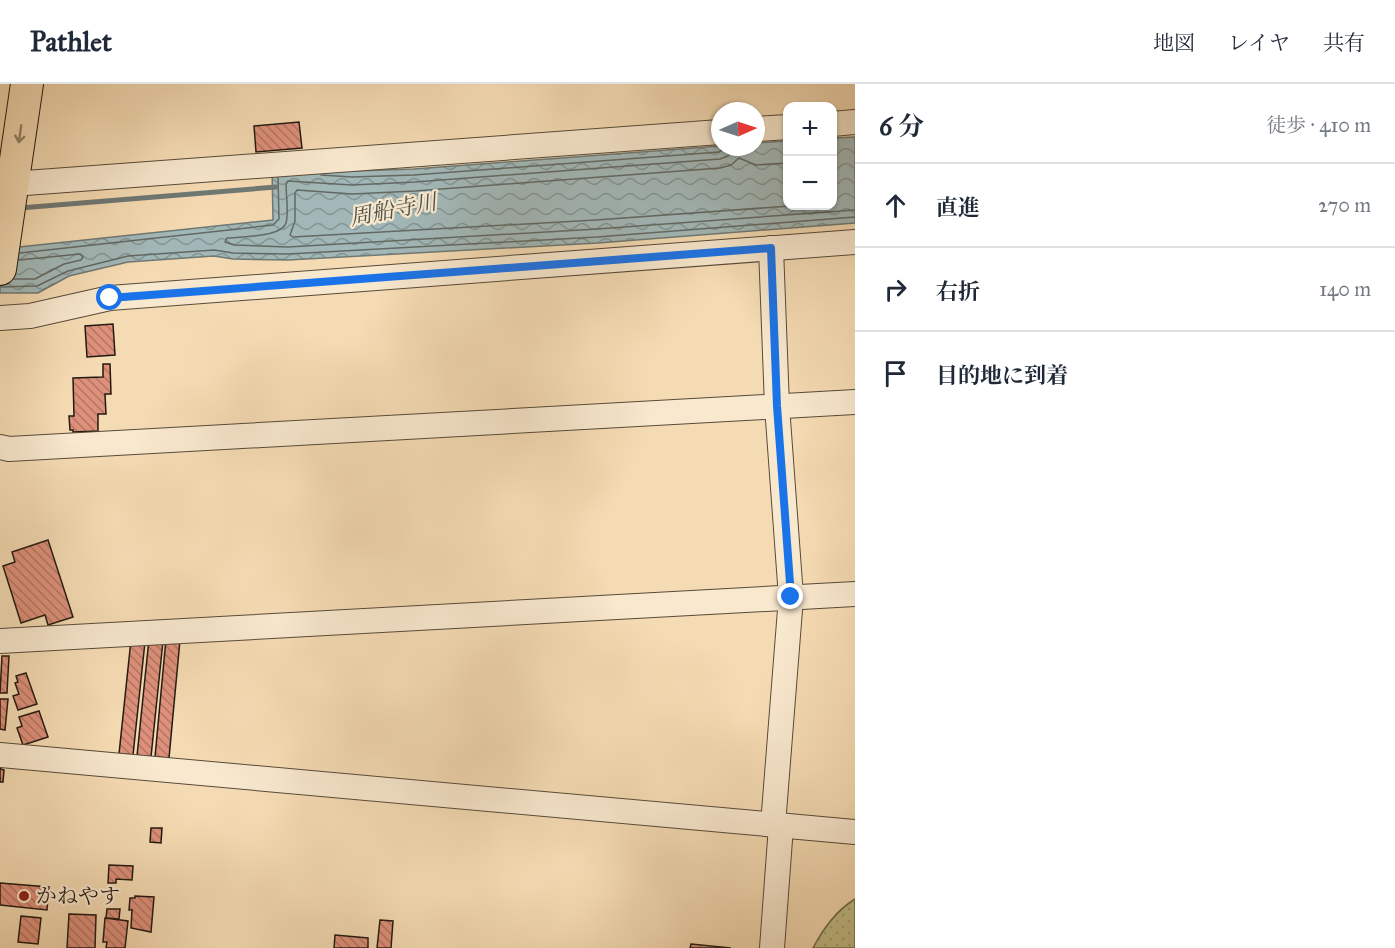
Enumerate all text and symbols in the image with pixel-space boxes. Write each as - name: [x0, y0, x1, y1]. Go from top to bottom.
- text: Pathlet: [30, 24, 112, 59]
- text: 地図: [1153, 30, 1195, 56]
- text: レイヤ: [1228, 30, 1290, 56]
- text: 共有: [1323, 30, 1365, 56]
- north arrow: [711, 102, 765, 156]
- map controls: [783, 102, 837, 210]
- button: +: [783, 102, 837, 156]
- text: 6 分: [879, 110, 924, 142]
- text: 徒歩 · 410 m: [1266, 113, 1371, 137]
- one-way arrow: [14, 124, 25, 143]
- button: −: [783, 156, 837, 210]
- water label: 周船寺川: [347, 187, 441, 231]
- icon: ahead: [879, 189, 912, 222]
- text: 270 m: [1318, 193, 1371, 217]
- text: 直進: [936, 194, 980, 221]
- icon: right: [879, 273, 912, 306]
- text: 140 m: [1319, 277, 1371, 301]
- text: 右折: [936, 278, 980, 305]
- route start: [96, 284, 122, 310]
- icon: arrive: [879, 357, 912, 390]
- text: 目的地に到着: [936, 362, 1068, 389]
- route end: [777, 583, 803, 609]
- place label: かねやす: [36, 883, 120, 909]
- marker: かねやす: [17, 889, 31, 903]

